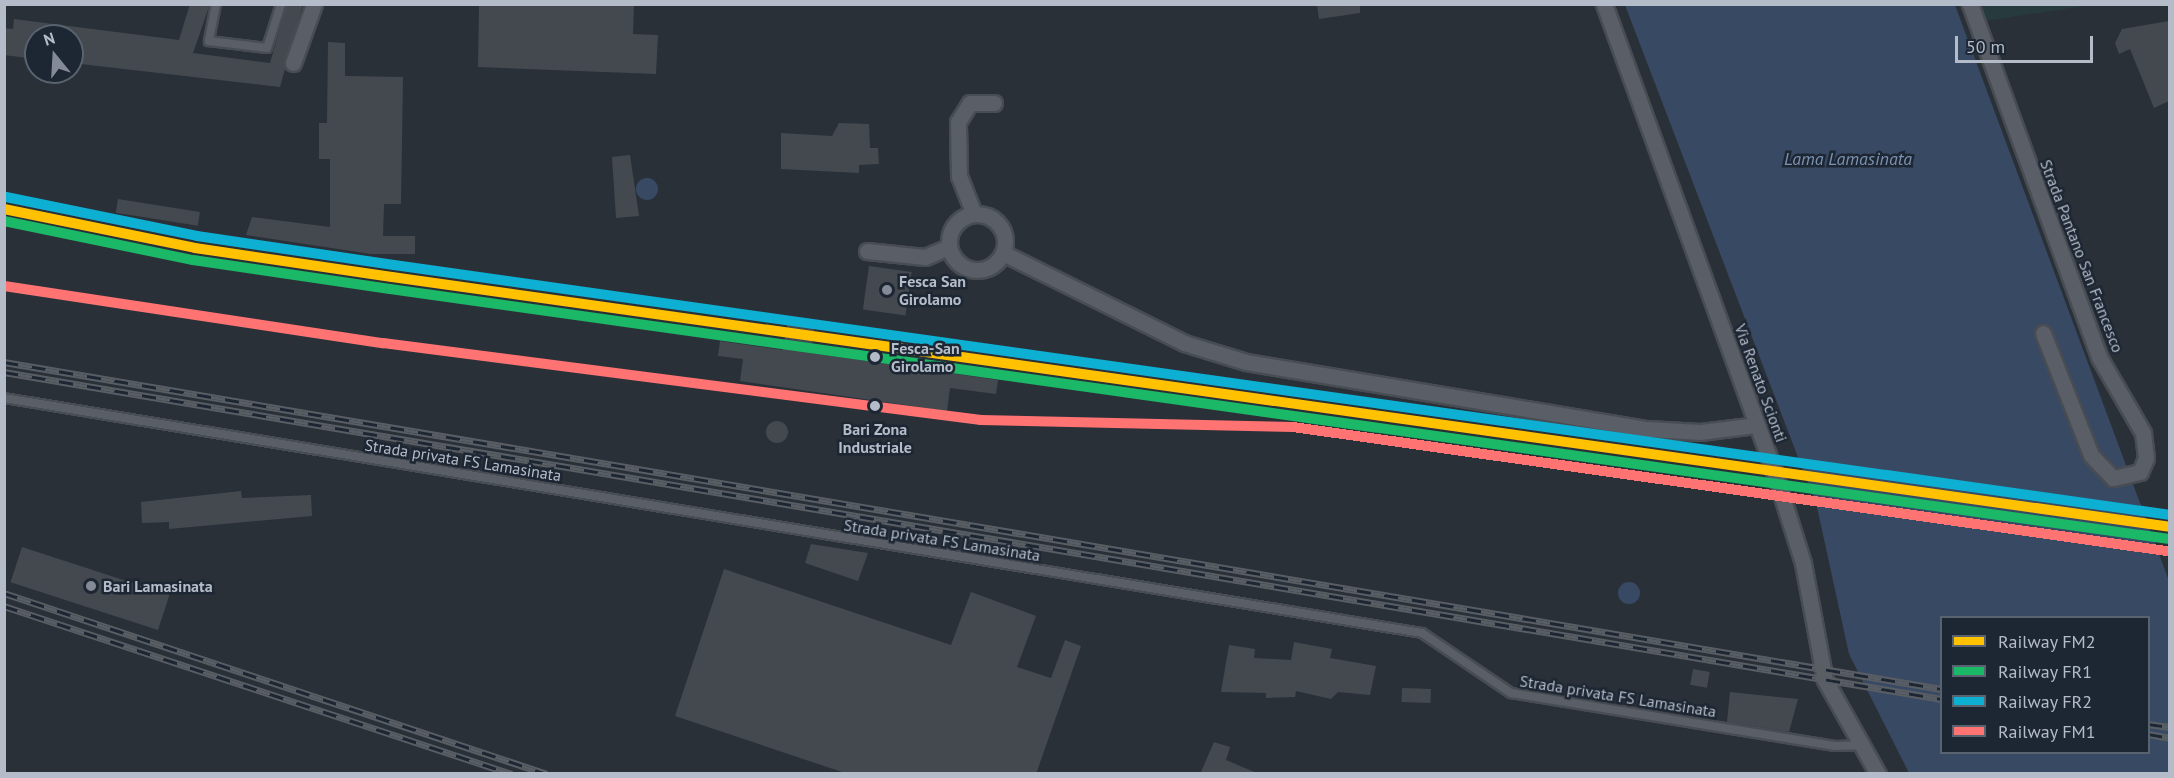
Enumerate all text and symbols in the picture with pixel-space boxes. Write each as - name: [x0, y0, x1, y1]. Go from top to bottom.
- north arrow: [24, 24, 84, 84]
- scale bar: [1958, 24, 2096, 62]
- text: N: [41, 28, 57, 50]
- text: 50 m: [1966, 35, 2005, 58]
- water label: Lama Lamasinata: [1784, 148, 1912, 170]
- street label: Strada Pantano San Francesco: [2036, 157, 2128, 355]
- place label: Fesca San Girolamo: [899, 271, 966, 309]
- marker: Fesca San Girolamo: [880, 283, 894, 297]
- street label: Via Renato Scionti: [1731, 321, 1791, 445]
- place label: Fesca-San Girolamo: [891, 338, 960, 376]
- marker: Fesca-San Girolamo: [864, 346, 886, 368]
- marker: Bari Zona Industriale: [864, 395, 886, 417]
- place label: Bari Zona Industriale: [838, 419, 912, 457]
- street label: Strada privata FS Lamasinata: [363, 435, 563, 485]
- street label: Strada privata FS Lamasinata: [842, 515, 1042, 565]
- place label: Bari Lamasinata: [103, 576, 213, 596]
- marker: Bari Lamasinata: [84, 579, 98, 593]
- legend: [1940, 616, 2150, 754]
- text: Railway FM2: [1998, 630, 2096, 653]
- text: Railway FR1: [1998, 660, 2092, 683]
- street label: Strada privata FS Lamasinata: [1518, 671, 1718, 721]
- text: Railway FR2: [1998, 690, 2092, 713]
- text: Railway FM1: [1998, 720, 2096, 743]

